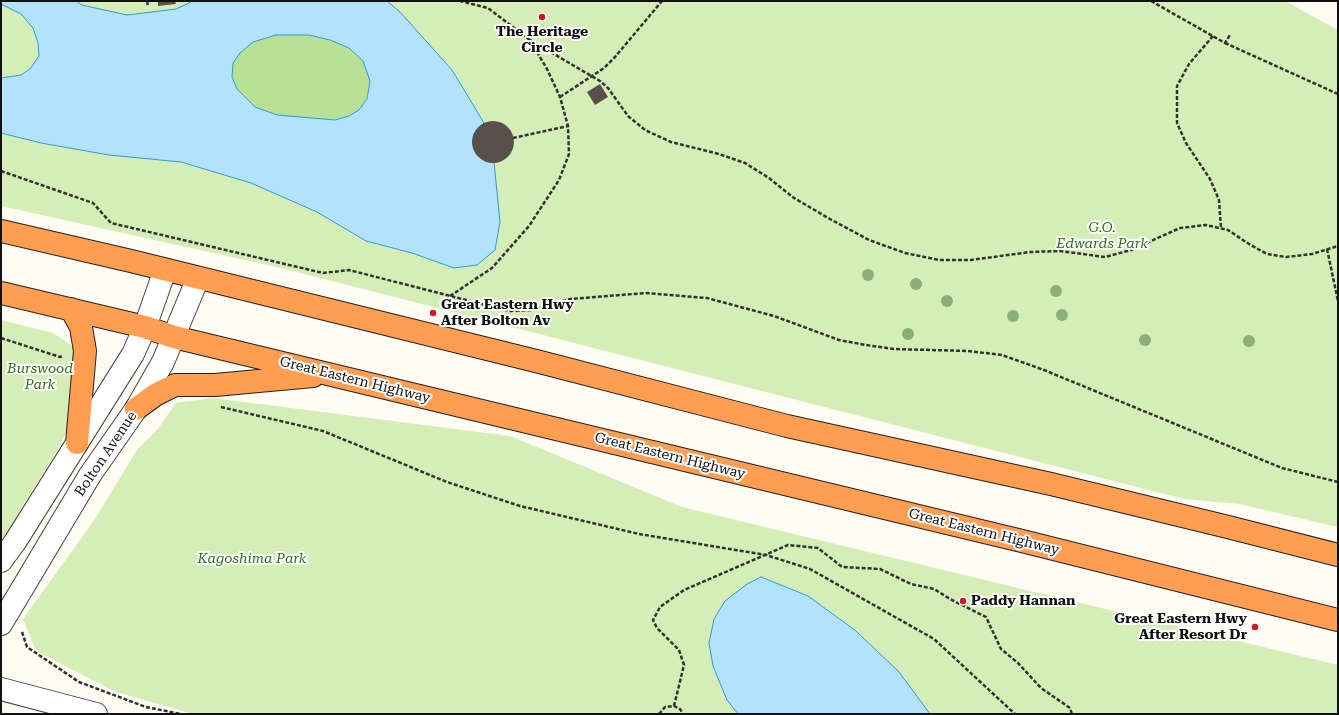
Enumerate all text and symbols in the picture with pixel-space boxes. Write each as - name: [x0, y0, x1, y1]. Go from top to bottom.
- marker: The Heritage Circle: [537, 12, 547, 22]
- place label: The Heritage Circle: [496, 24, 588, 56]
- park label: G.O. Edwards Park: [1056, 220, 1148, 252]
- place label: Great Eastern Hwy After Bolton Av: [441, 297, 574, 330]
- marker: Great Eastern Hwy After Bolton Av: [428, 308, 438, 318]
- street label: Great Eastern Highway: [278, 353, 432, 407]
- park label: Burswood Park: [7, 361, 73, 394]
- street label: Bolton Avenue: [71, 408, 141, 500]
- street label: Great Eastern Highway: [593, 429, 747, 483]
- street label: Great Eastern Highway: [907, 505, 1061, 559]
- park label: Kagoshima Park: [198, 551, 306, 567]
- place label: Paddy Hannan: [971, 593, 1075, 609]
- marker: Paddy Hannan: [958, 596, 968, 606]
- place label: Great Eastern Hwy After Resort Dr: [1114, 611, 1247, 644]
- marker: Great Eastern Hwy After Resort Dr: [1250, 622, 1260, 632]

